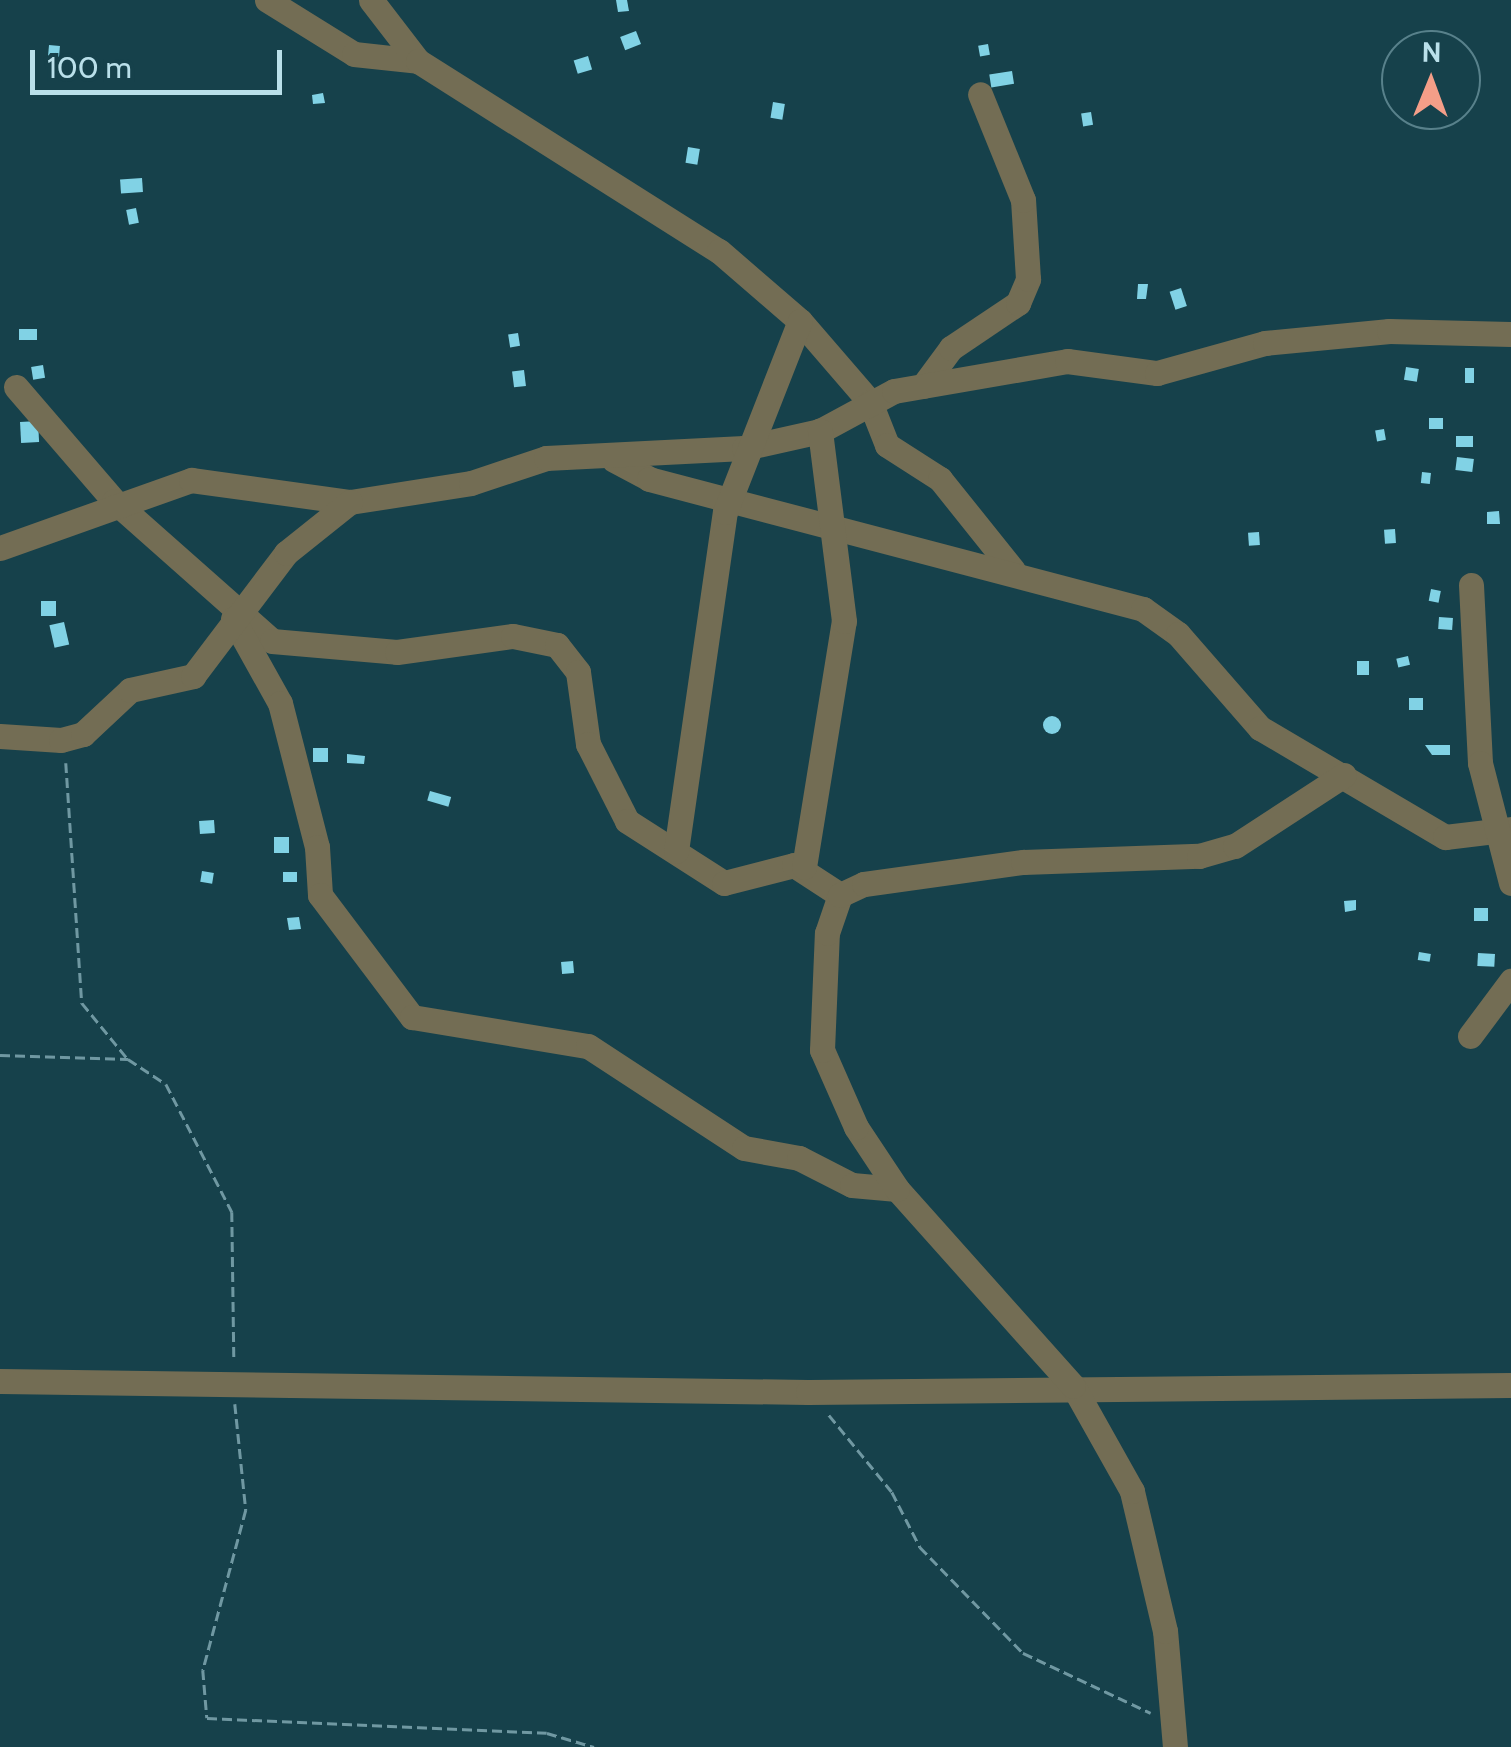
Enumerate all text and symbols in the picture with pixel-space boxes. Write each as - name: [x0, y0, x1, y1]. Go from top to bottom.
- scale bar: [35, 30, 288, 92]
- north arrow: [1381, 30, 1481, 130]
- text: N: [1421, 35, 1442, 69]
- text: 100 m: [47, 49, 132, 86]

